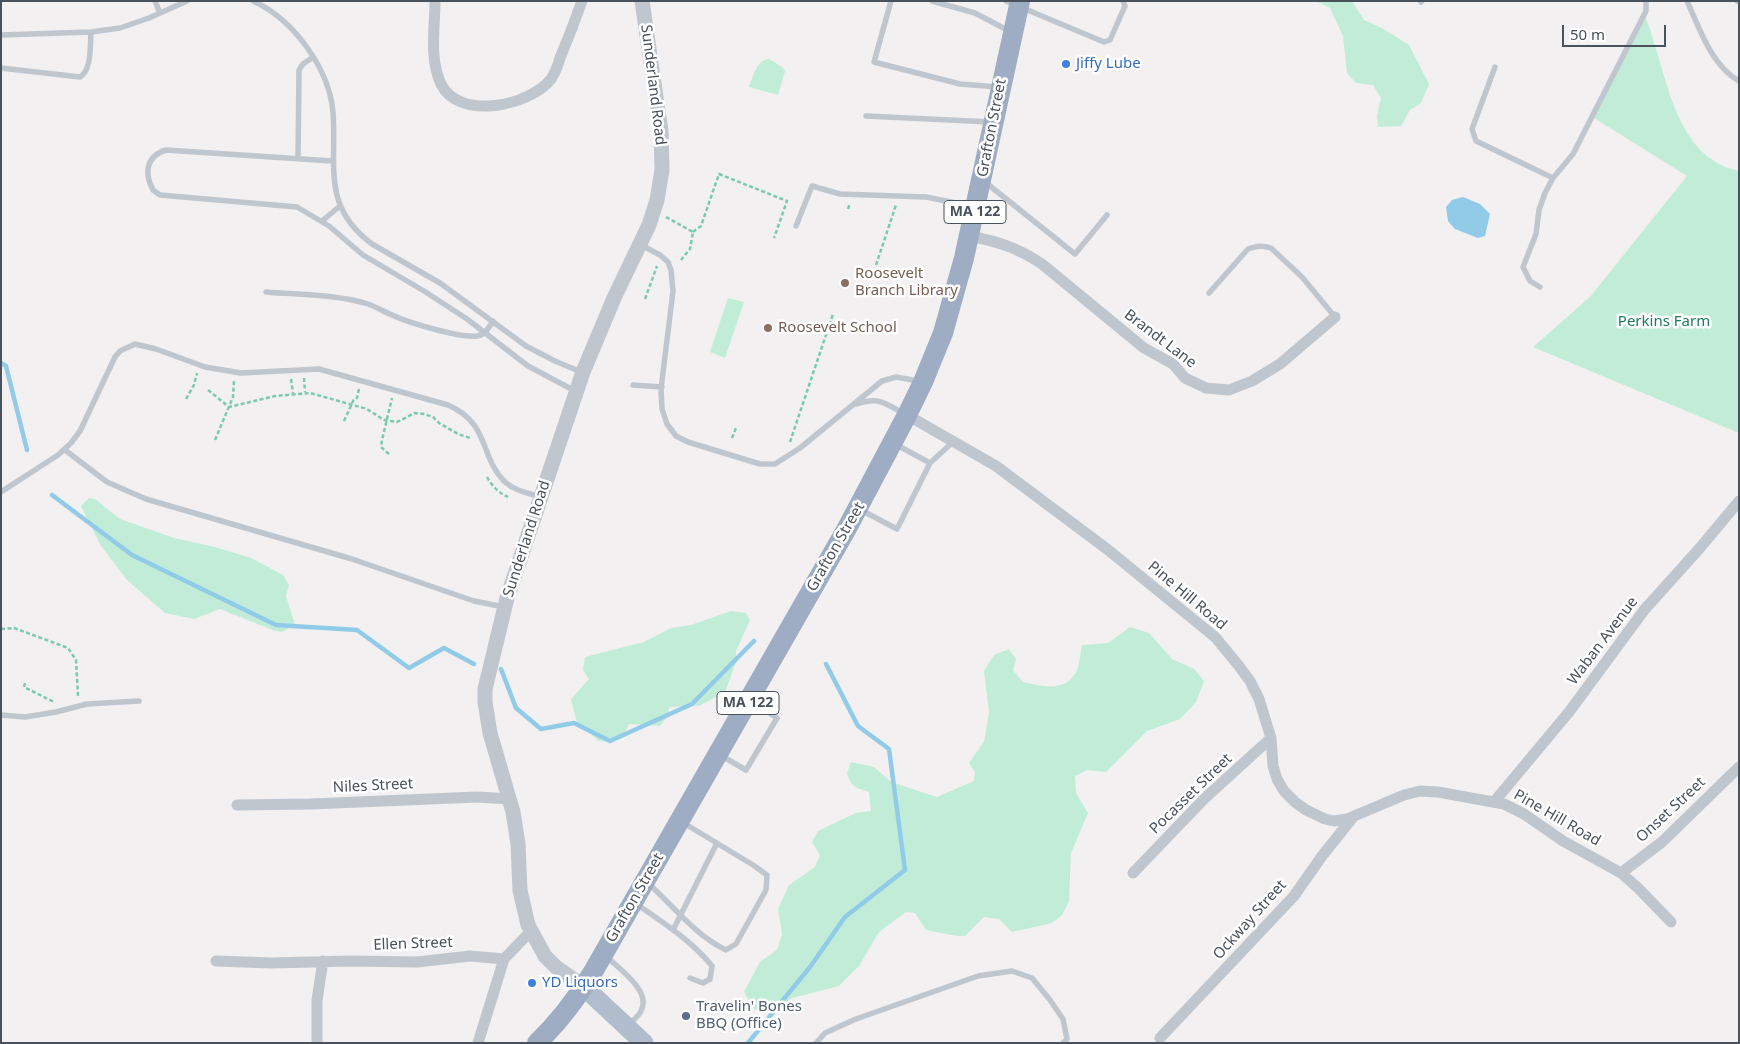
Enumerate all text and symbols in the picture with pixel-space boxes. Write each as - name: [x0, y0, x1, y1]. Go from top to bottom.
- scale bar: [1565, 15, 1669, 47]
- street label: Sunderland Road: [637, 24, 669, 146]
- text: 50 m: [1570, 24, 1605, 44]
- place label: Jiffy Lube: [1076, 55, 1141, 73]
- marker: Jiffy Lube: [1060, 58, 1072, 70]
- street label: Grafton Street: [974, 77, 1010, 179]
- road number: MA 122: [944, 200, 1006, 223]
- place label: Roosevelt Branch Library: [855, 265, 958, 300]
- marker: Roosevelt Branch Library: [839, 277, 851, 289]
- street label: Brandt Lane: [1120, 306, 1200, 372]
- park label: Perkins Farm: [1618, 313, 1710, 331]
- place label: Roosevelt School: [778, 319, 897, 337]
- marker: Roosevelt School: [762, 322, 774, 334]
- street label: Sunderland Road: [500, 478, 554, 600]
- street label: Grafton Street: [803, 499, 869, 595]
- street label: Pine Hill Road: [1144, 558, 1230, 634]
- street label: Waban Avenue: [1564, 593, 1642, 689]
- road number: MA 122: [717, 691, 779, 714]
- street label: Pocasset Street: [1146, 750, 1236, 838]
- street label: Onset Street: [1633, 773, 1709, 847]
- street label: Niles Street: [332, 775, 414, 797]
- street label: Pine Hill Road: [1510, 786, 1604, 850]
- street label: Grafton Street: [602, 850, 668, 946]
- street label: Ockway Street: [1210, 877, 1290, 963]
- street label: Ellen Street: [373, 934, 453, 954]
- place label: YD Liquors: [542, 974, 618, 992]
- marker: YD Liquors: [526, 977, 538, 989]
- place label: Travelin' Bones BBQ (Office): [696, 998, 802, 1033]
- marker: Travelin' Bones BBQ (Office): [680, 1010, 692, 1022]

